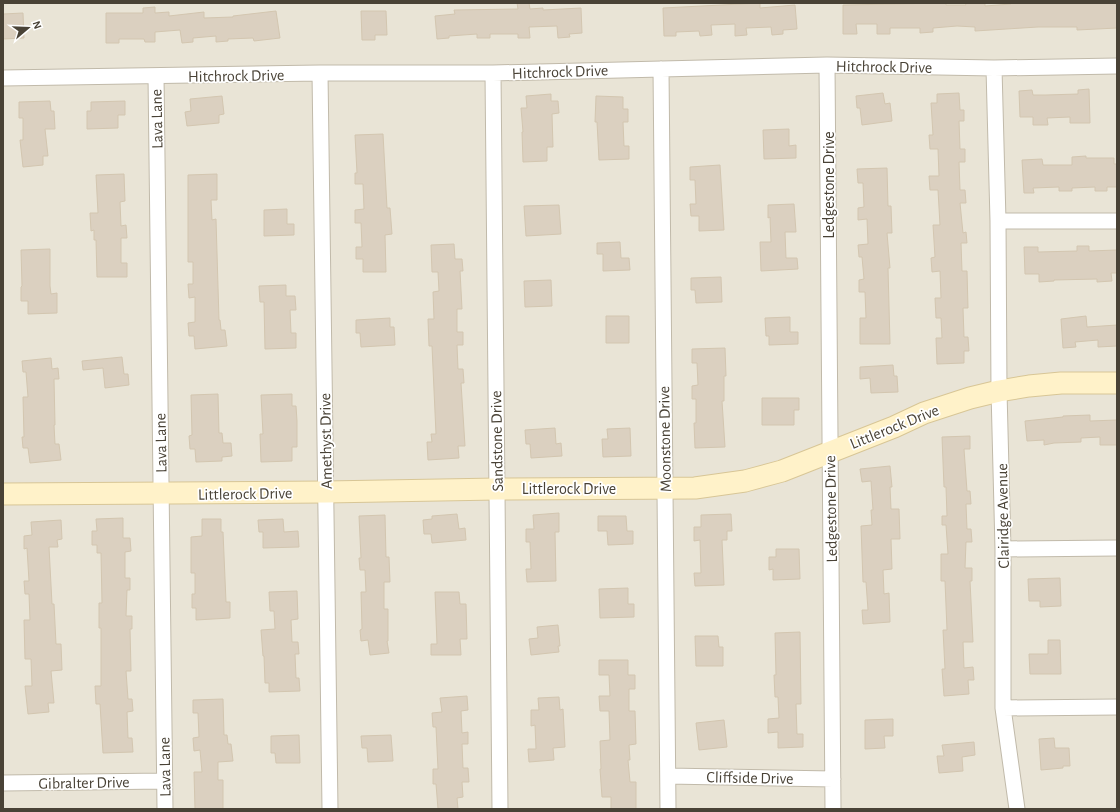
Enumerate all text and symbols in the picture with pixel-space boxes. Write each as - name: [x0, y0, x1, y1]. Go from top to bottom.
- north arrow: [8, 8, 48, 48]
- text: N: [31, 19, 43, 30]
- street label: Hitchrock Drive: [836, 58, 932, 76]
- street label: Hitchrock Drive: [512, 62, 608, 82]
- street label: Hitchrock Drive: [188, 67, 284, 85]
- street label: Lava Lane: [148, 89, 166, 149]
- street label: Ledgestone Drive: [821, 131, 837, 239]
- street label: Moonstone Drive: [656, 386, 674, 492]
- street label: Sandstone Drive: [488, 390, 506, 492]
- street label: Amethyst Drive: [317, 393, 336, 489]
- street label: Littlerock Drive: [848, 402, 941, 452]
- street label: Lava Lane: [152, 413, 170, 473]
- street label: Ledgestone Drive: [822, 455, 840, 563]
- street label: Clairidge Avenue: [994, 463, 1012, 569]
- street label: Littlerock Drive: [522, 481, 616, 497]
- street label: Littlerock Drive: [198, 485, 292, 503]
- street label: Lava Lane: [156, 737, 174, 797]
- street label: Cliffside Drive: [706, 769, 794, 787]
- street label: Gibralter Drive: [38, 774, 130, 792]

